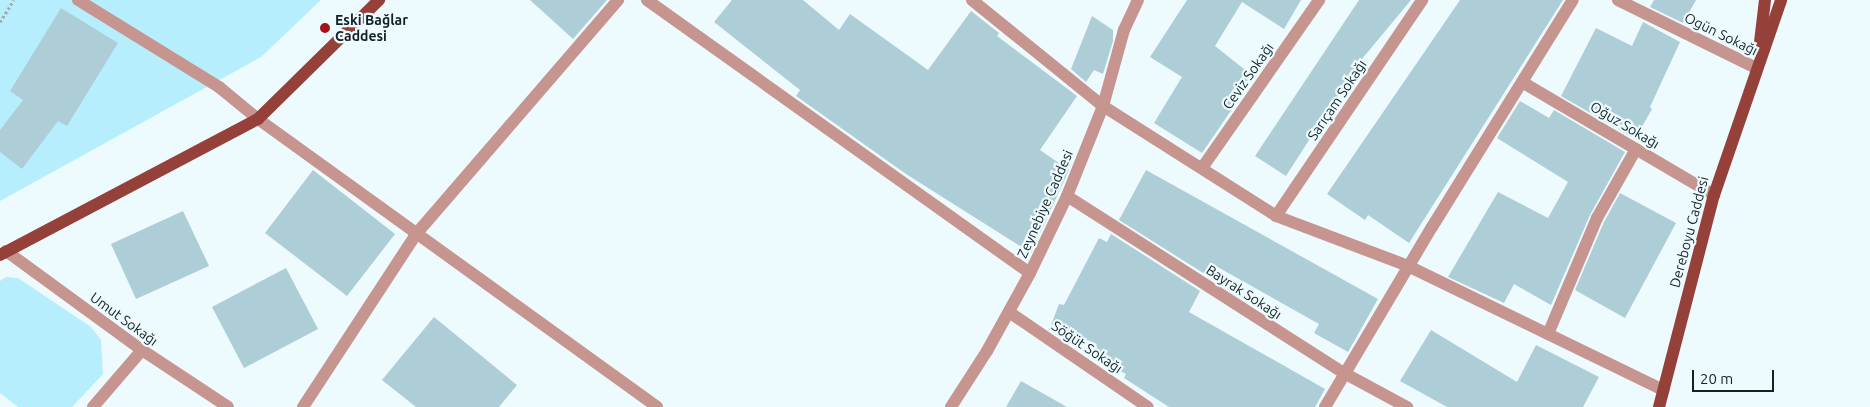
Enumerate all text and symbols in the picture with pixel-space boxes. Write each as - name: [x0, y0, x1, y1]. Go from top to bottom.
- street label: Ogün Sokağı: [1682, 9, 1760, 59]
- place label: Eski Bağlar Caddesi: [335, 12, 408, 44]
- marker: Eski Bağlar Caddesi: [319, 22, 331, 34]
- street label: Ceviz Sokağı: [1219, 39, 1277, 113]
- street label: Sarıçam Sokağı: [1304, 57, 1370, 143]
- street label: Oğuz Sokağı: [1587, 98, 1663, 152]
- street label: Zeynebiye Caddesi: [1014, 147, 1076, 261]
- street label: Dereboyu Caddesi: [1666, 175, 1712, 289]
- street label: Bayrak Sokağı: [1203, 261, 1285, 323]
- street label: Umut Sokağı: [87, 289, 161, 349]
- street label: Söğüt Sokağı: [1049, 317, 1125, 377]
- scale bar: [1695, 360, 1778, 392]
- text: 20 m: [1700, 370, 1733, 387]

